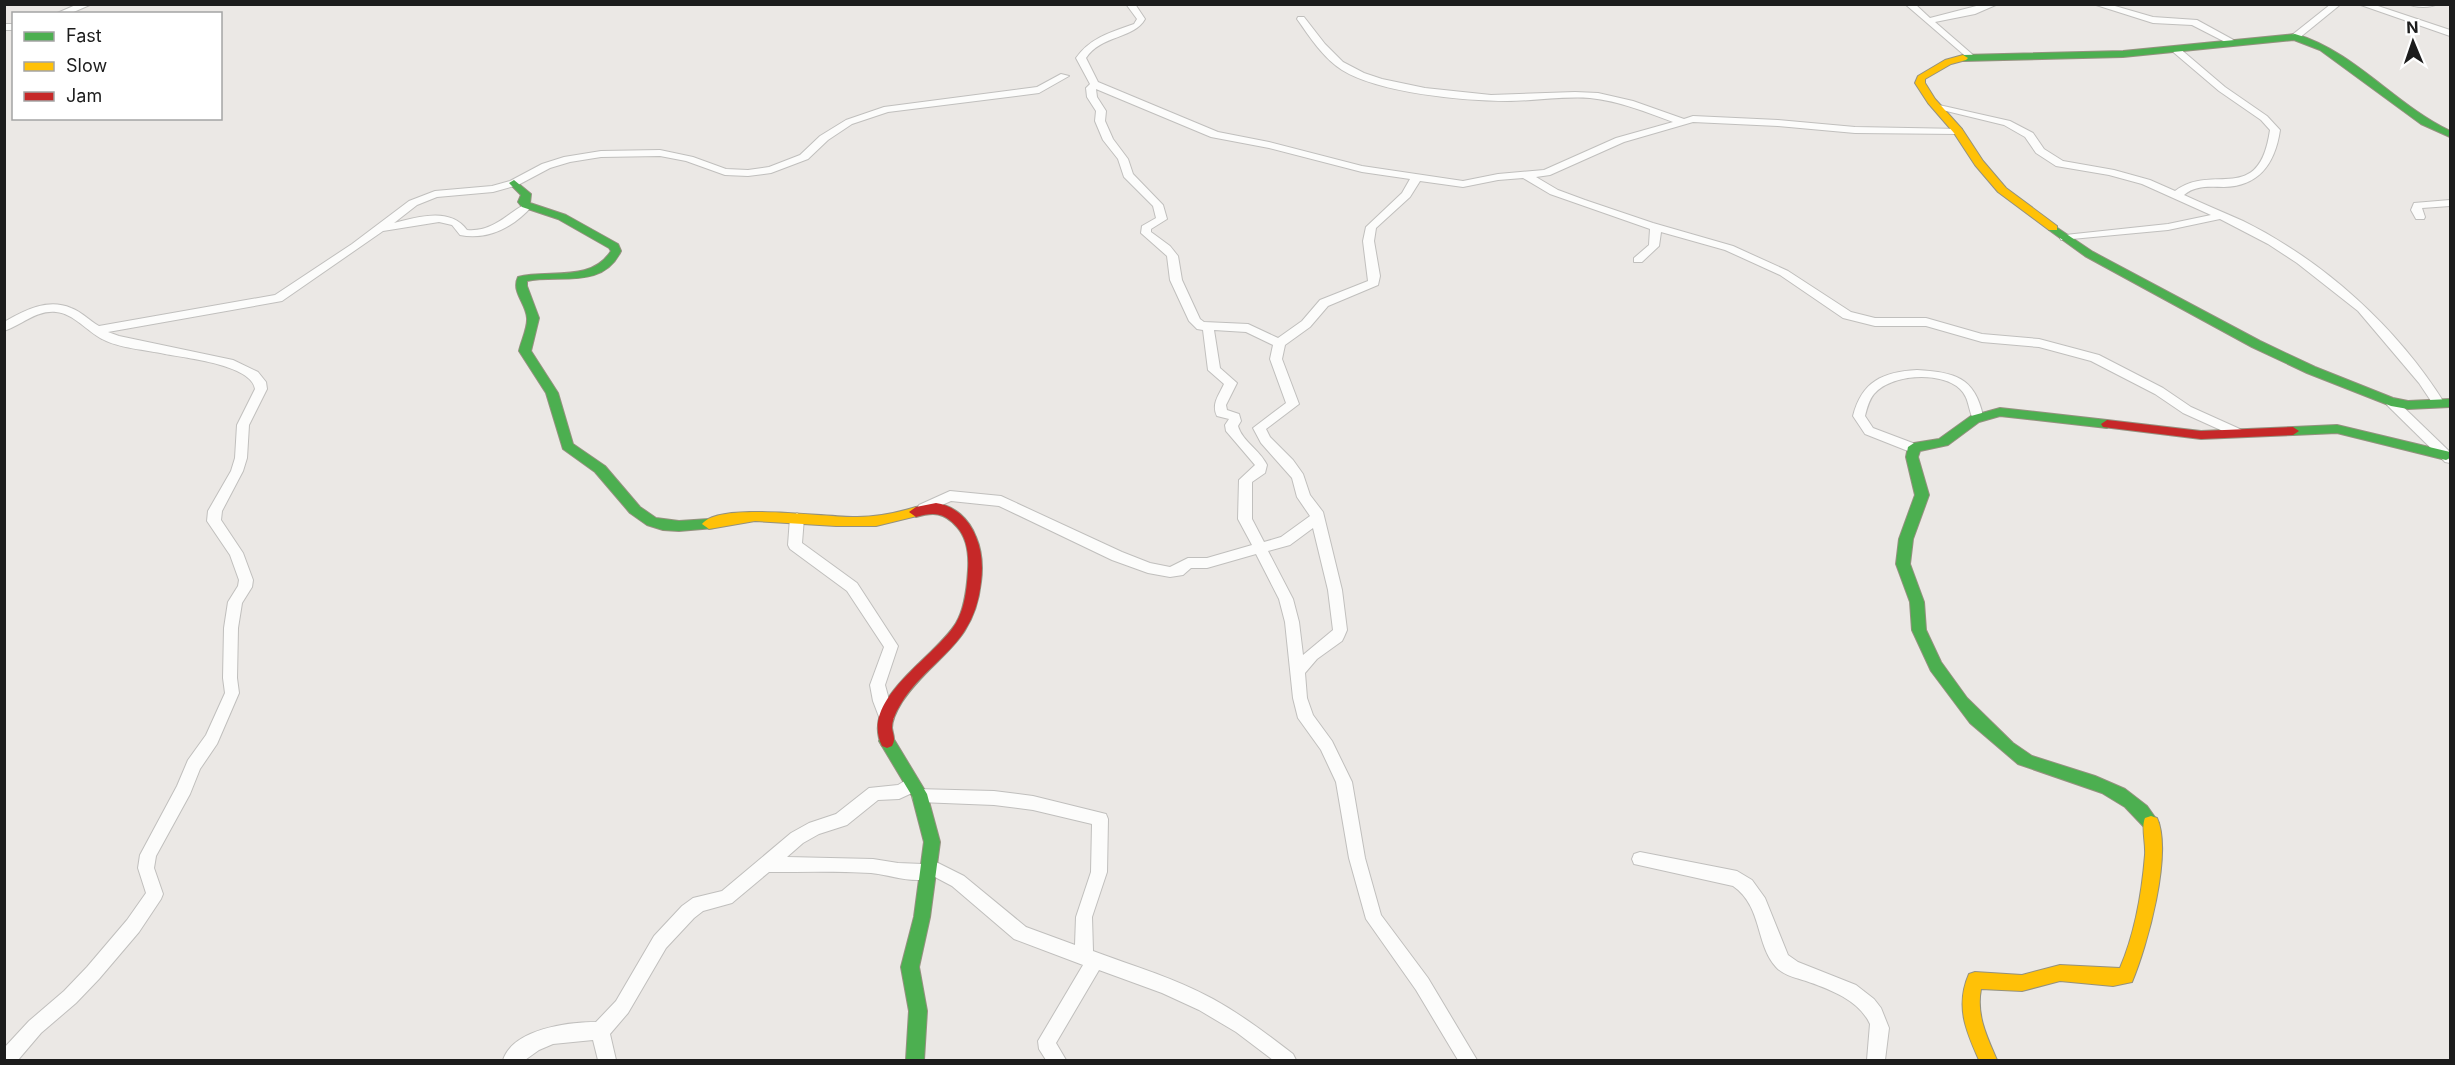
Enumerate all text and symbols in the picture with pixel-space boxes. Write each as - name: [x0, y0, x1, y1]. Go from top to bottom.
- legend: [12, 12, 222, 120]
- north arrow: [2383, 12, 2443, 72]
- text: N: [2406, 17, 2419, 37]
- text: Fast: [66, 25, 102, 46]
- text: Slow: [66, 55, 107, 76]
- text: Jam: [66, 85, 102, 106]

